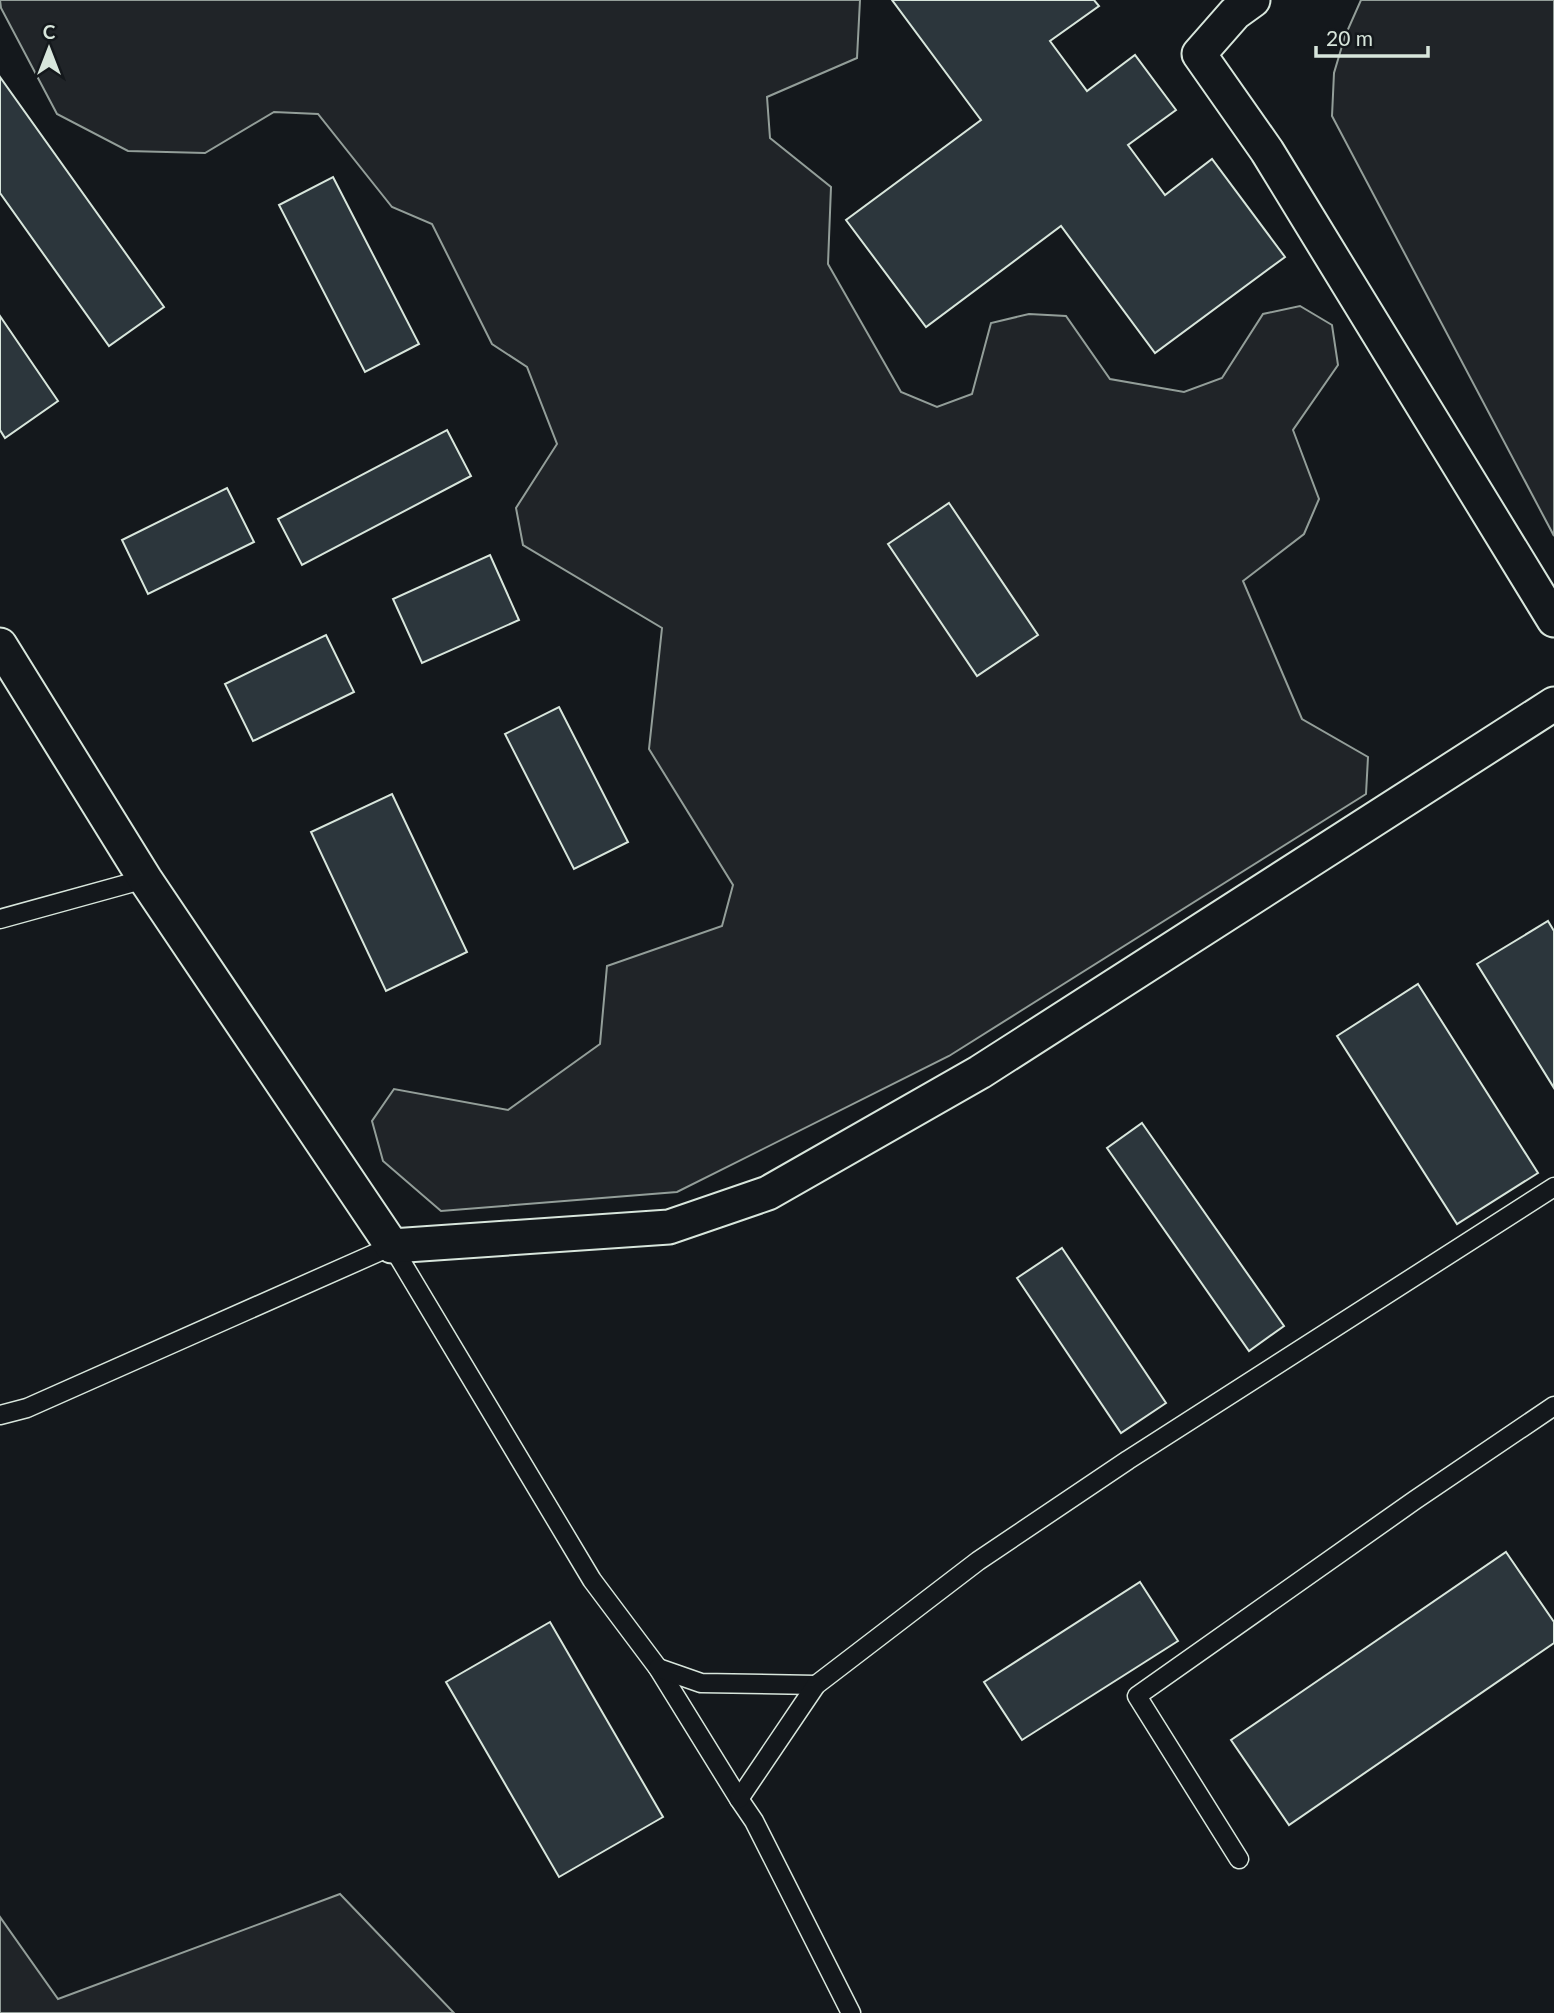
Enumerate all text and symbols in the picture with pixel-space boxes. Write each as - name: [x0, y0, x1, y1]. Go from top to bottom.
- north arrow: [14, 14, 84, 84]
- scale bar: [1316, 14, 1428, 58]
- text: С: [43, 20, 56, 43]
- text: 20 m: [1326, 25, 1373, 50]

